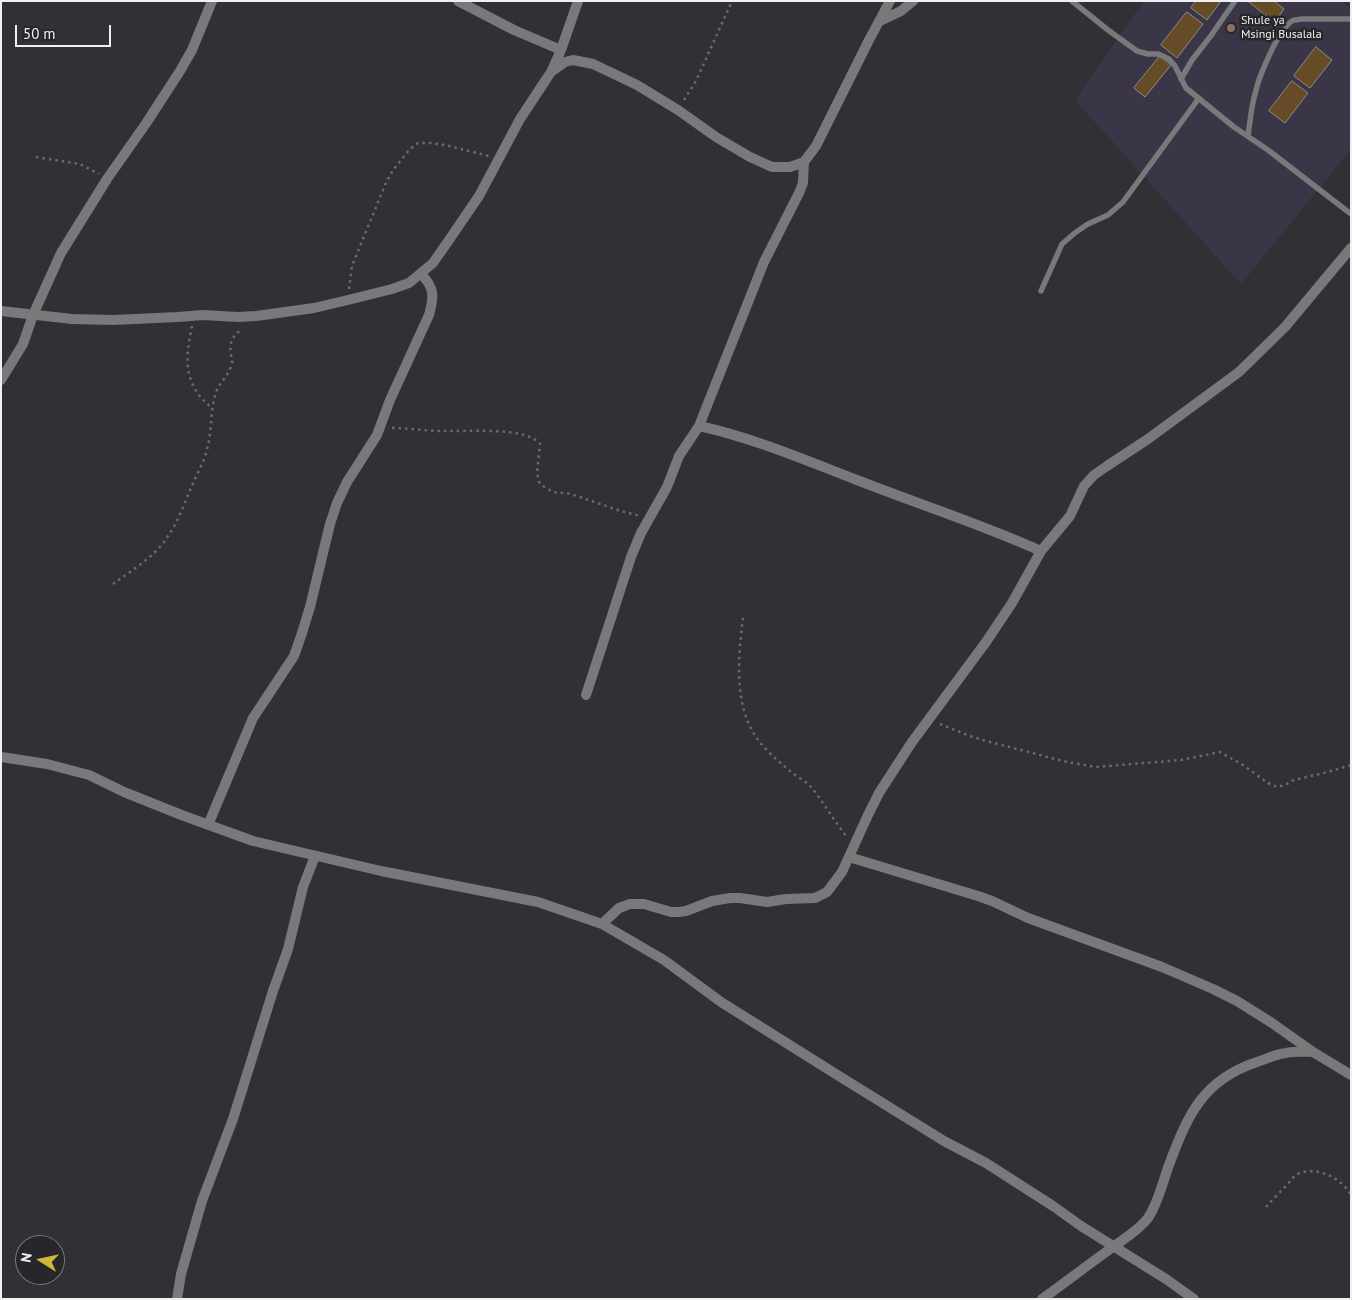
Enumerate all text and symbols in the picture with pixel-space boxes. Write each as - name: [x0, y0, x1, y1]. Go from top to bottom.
- place label: Shule ya Msingi Busalala: [1241, 14, 1322, 42]
- scale bar: [18, 15, 114, 47]
- marker: Shule ya Msingi Busalala: [1225, 22, 1237, 34]
- text: 50 m: [23, 24, 56, 43]
- north arrow: [15, 1235, 65, 1285]
- text: N: [17, 1251, 36, 1264]

